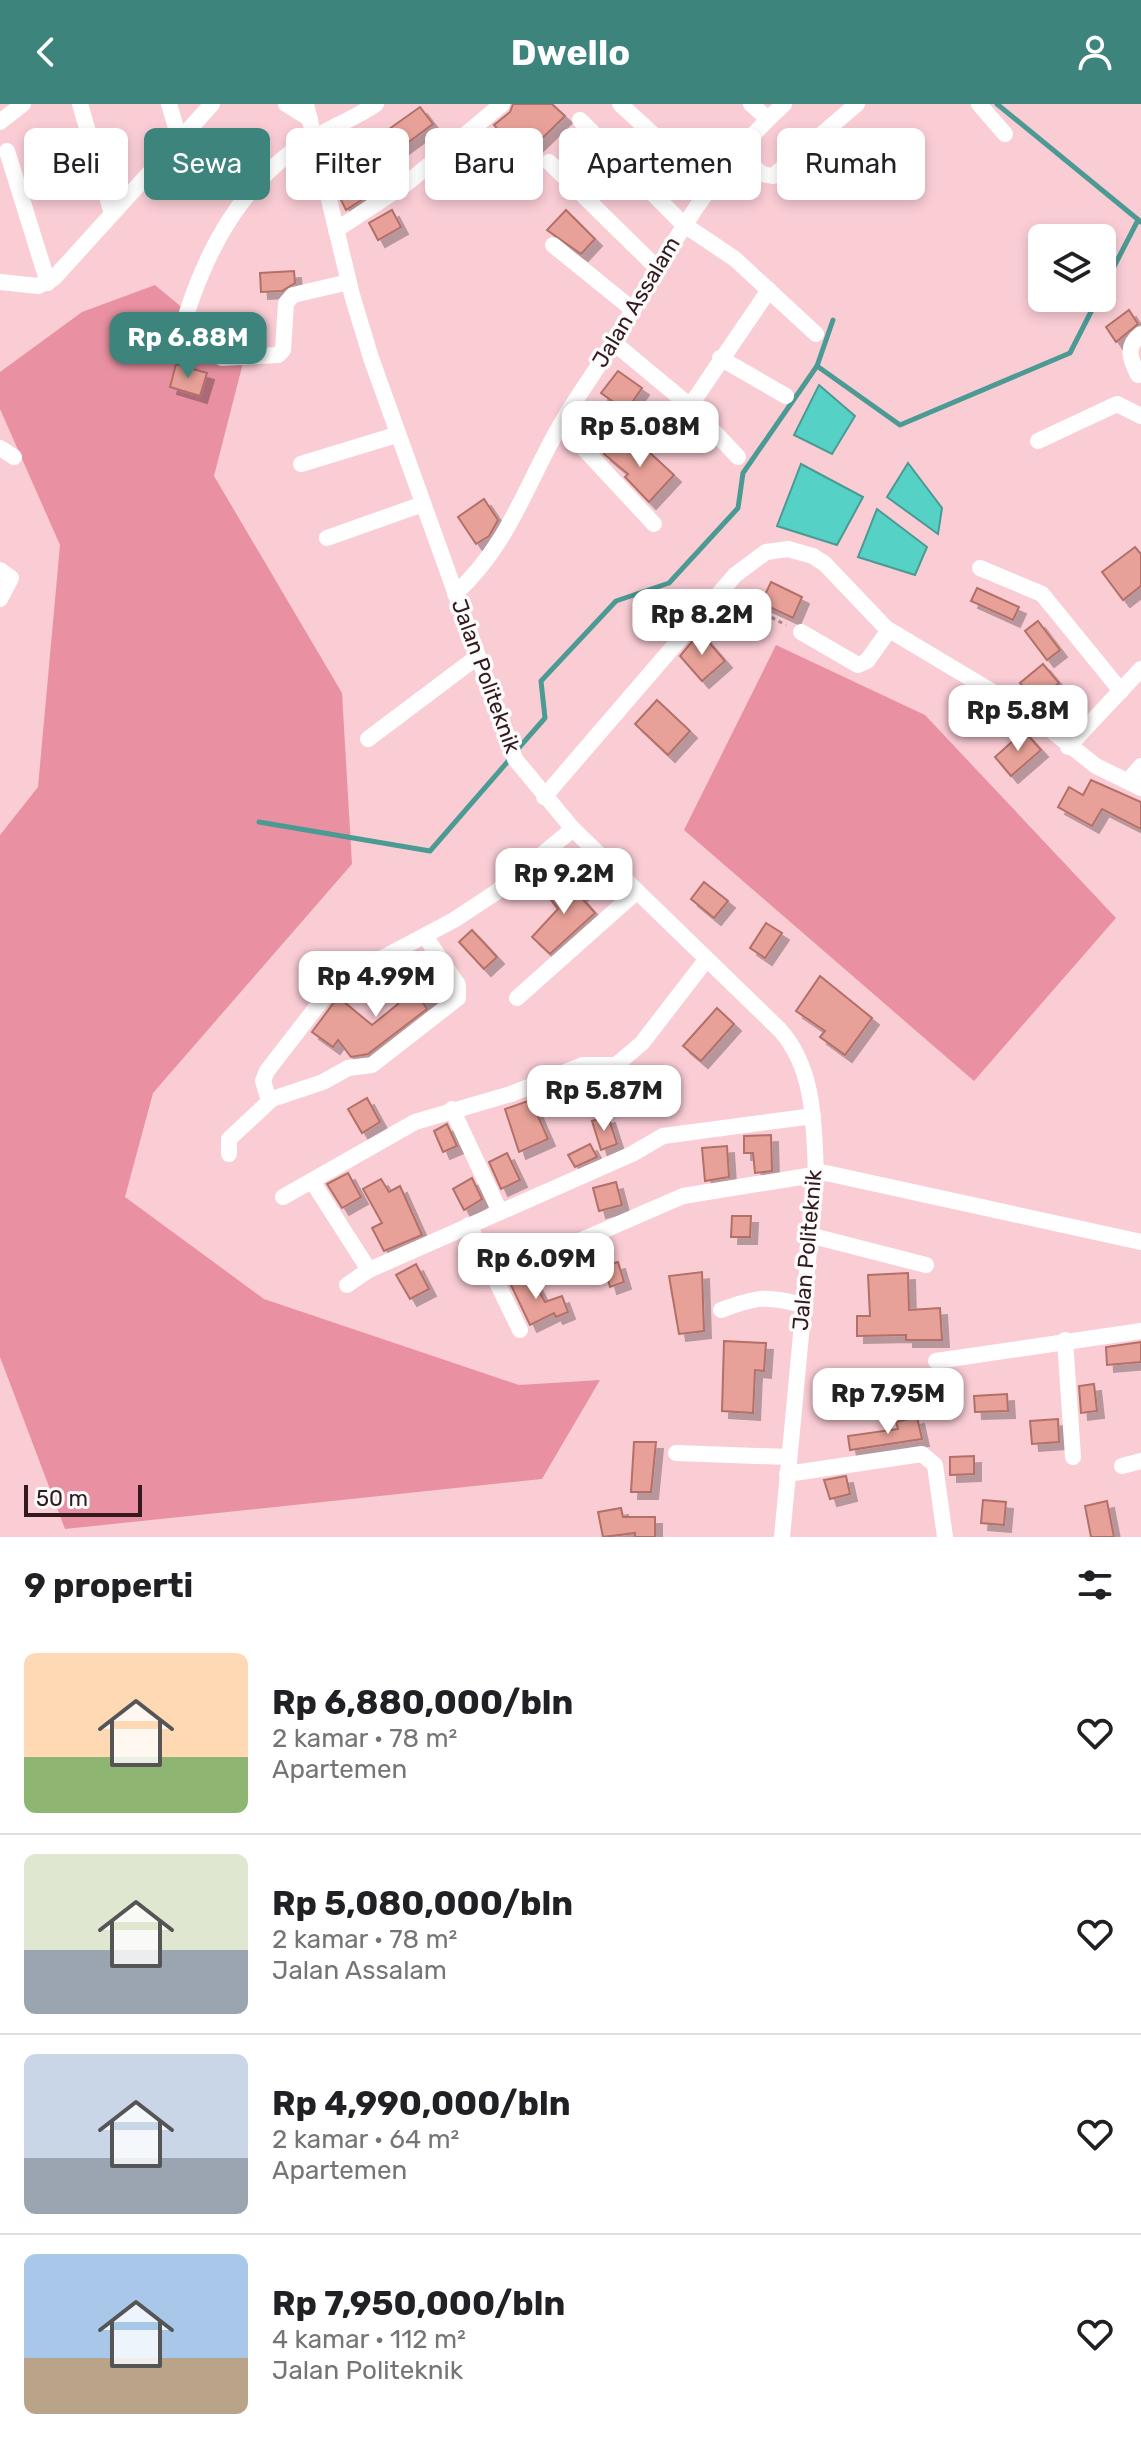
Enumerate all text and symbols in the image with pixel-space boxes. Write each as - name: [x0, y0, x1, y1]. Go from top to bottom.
- icon: back: [24, 30, 68, 74]
- icon: person: [1073, 30, 1117, 74]
- text: Dwello: [511, 31, 630, 74]
- chip: Beli: [24, 128, 128, 200]
- chip: Sewa: [144, 128, 270, 200]
- chip: Filter: [286, 128, 409, 200]
- chip: Baru: [425, 128, 543, 200]
- chip: Apartemen: [559, 128, 761, 200]
- chip: Rumah: [777, 128, 925, 200]
- map controls: [1028, 224, 1116, 312]
- button: layers: [1028, 224, 1116, 312]
- street label: Jalan Assalam: [586, 232, 686, 372]
- pin: Rp 6.88M: [105, 312, 271, 380]
- text: Rp 6.88M: [128, 322, 248, 353]
- pin: Rp 5.08M: [557, 401, 723, 469]
- text: Rp 5.08M: [580, 411, 700, 442]
- pin: Rp 8.2M: [628, 589, 776, 657]
- street label: Jalan Politeknik: [446, 595, 527, 757]
- text: Rp 8.2M: [650, 599, 754, 630]
- pin: Rp 5.8M: [944, 685, 1092, 753]
- text: Rp 5.8M: [967, 695, 1070, 726]
- pin: Rp 9.2M: [490, 848, 638, 916]
- text: Rp 9.2M: [513, 858, 615, 889]
- pin: Rp 4.99M: [293, 951, 459, 1019]
- text: Rp 4.99M: [317, 961, 435, 992]
- pin: Rp 5.87M: [521, 1065, 687, 1133]
- text: Rp 5.87M: [545, 1075, 663, 1106]
- street label: Jalan Politeknik: [787, 1168, 828, 1332]
- pin: Rp 6.09M: [453, 1233, 619, 1301]
- text: Rp 6.09M: [476, 1243, 596, 1274]
- pin: Rp 7.95M: [805, 1368, 971, 1436]
- text: Rp 7.95M: [831, 1378, 945, 1409]
- scale bar: [24, 1481, 142, 1517]
- text: 50 m: [36, 1485, 88, 1512]
- icon: filters: [1073, 1563, 1117, 1607]
- text: 9 properti: [24, 1565, 193, 1606]
- text: Rp 6,880,000/bln: [272, 1682, 573, 1723]
- icon: home: [88, 1685, 184, 1781]
- icon: heart: [1073, 1711, 1117, 1755]
- text: 2 kamar · 78 m²: [272, 1723, 457, 1754]
- text: Apartemen: [272, 1754, 407, 1785]
- text: Rp 5,080,000/bln: [272, 1883, 573, 1924]
- icon: home: [88, 1886, 184, 1982]
- icon: heart: [1073, 1912, 1117, 1956]
- text: 2 kamar · 78 m²: [272, 1924, 457, 1955]
- text: Jalan Assalam: [272, 1955, 447, 1986]
- text: Rp 4,990,000/bln: [272, 2083, 571, 2124]
- icon: home: [88, 2086, 184, 2182]
- icon: heart: [1073, 2112, 1117, 2156]
- text: 2 kamar · 64 m²: [272, 2124, 459, 2155]
- text: Apartemen: [272, 2155, 407, 2186]
- text: Rp 7,950,000/bln: [272, 2283, 565, 2324]
- icon: home: [88, 2286, 184, 2382]
- icon: heart: [1073, 2312, 1117, 2356]
- text: 4 kamar · 112 m²: [272, 2324, 466, 2355]
- text: Jalan Politeknik: [272, 2355, 463, 2386]

